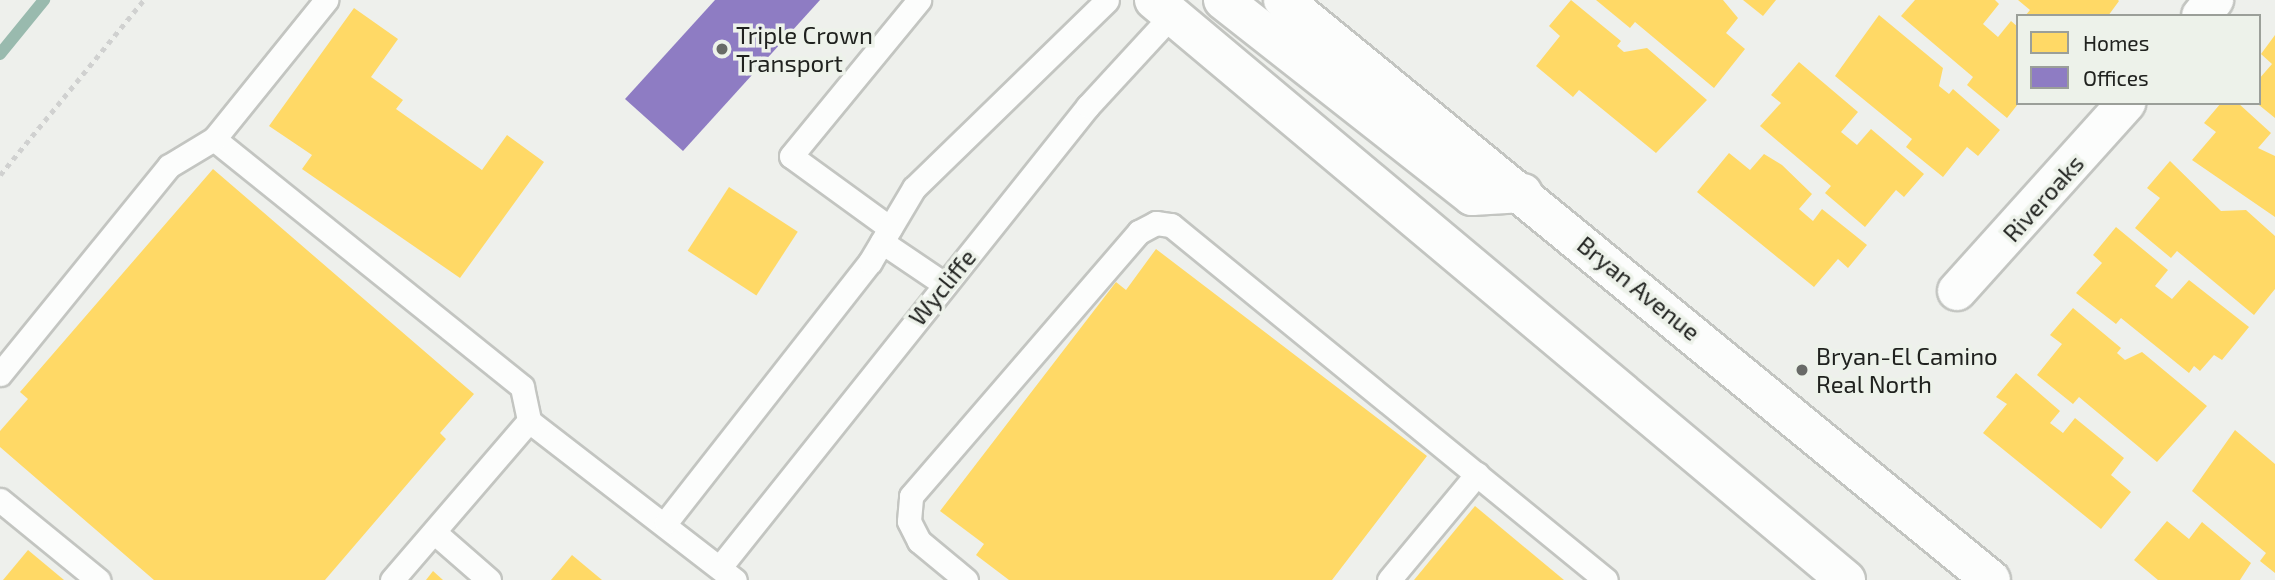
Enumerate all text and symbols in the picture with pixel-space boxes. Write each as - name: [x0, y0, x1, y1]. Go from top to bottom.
- legend: [2016, 14, 2261, 105]
- place label: Triple Crown Transport: [736, 21, 873, 77]
- text: Homes: [2083, 30, 2149, 55]
- marker: Triple Crown Transport: [714, 41, 730, 57]
- text: Offices: [2083, 65, 2149, 90]
- street label: Riveroaks: [1997, 149, 2089, 247]
- street label: Bryan Avenue: [1572, 230, 1706, 346]
- street label: Wycliffe: [903, 243, 981, 331]
- place label: Bryan-El Camino Real North: [1816, 342, 1998, 398]
- marker: Bryan-El Camino Real North: [1794, 362, 1810, 378]

